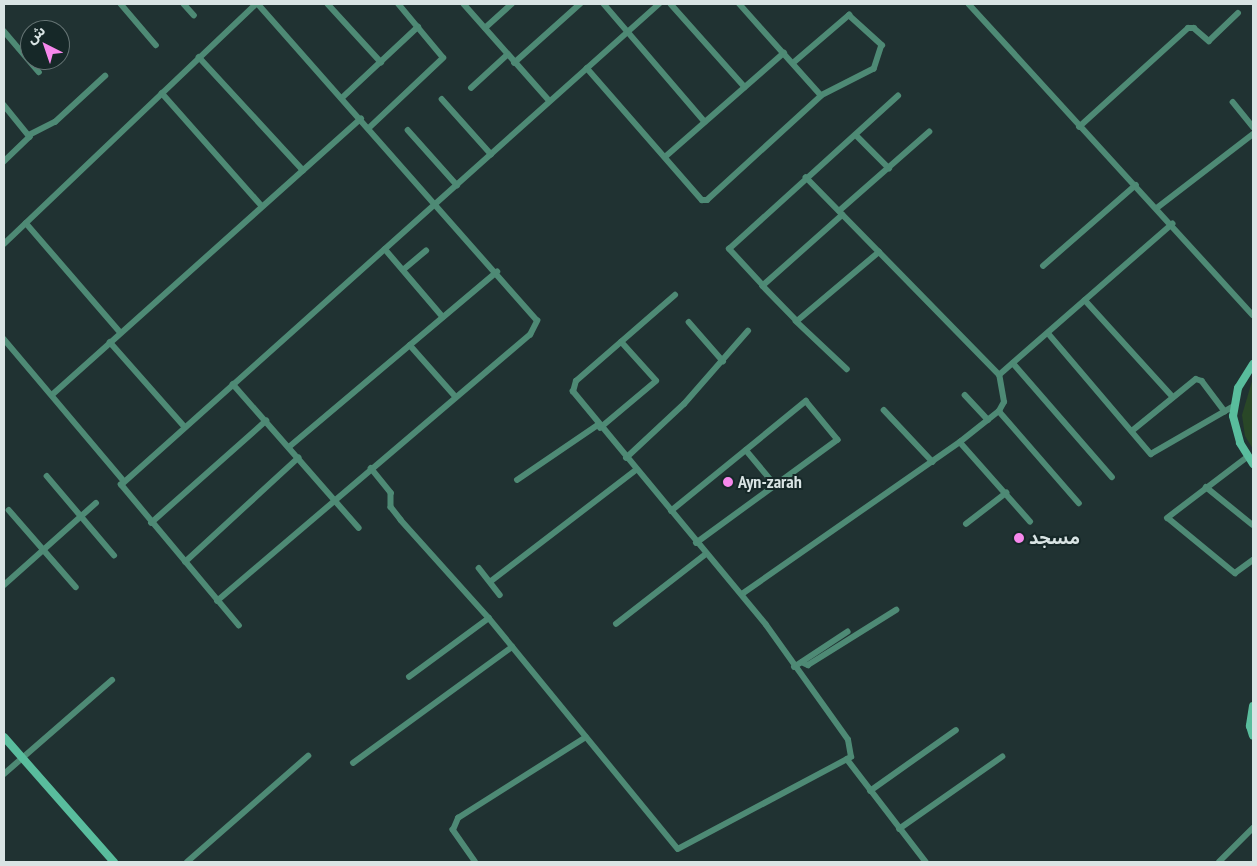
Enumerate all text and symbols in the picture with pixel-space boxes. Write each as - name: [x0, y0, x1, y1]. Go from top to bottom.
- north arrow: [20, 20, 70, 70]
- text: ش: [23, 21, 49, 48]
- place label: Ayn-zarah: [738, 471, 802, 493]
- marker: Ayn-zarah: [722, 476, 734, 488]
- place label: مسجد: [1029, 527, 1080, 549]
- marker: مسجد: [1013, 532, 1025, 544]

